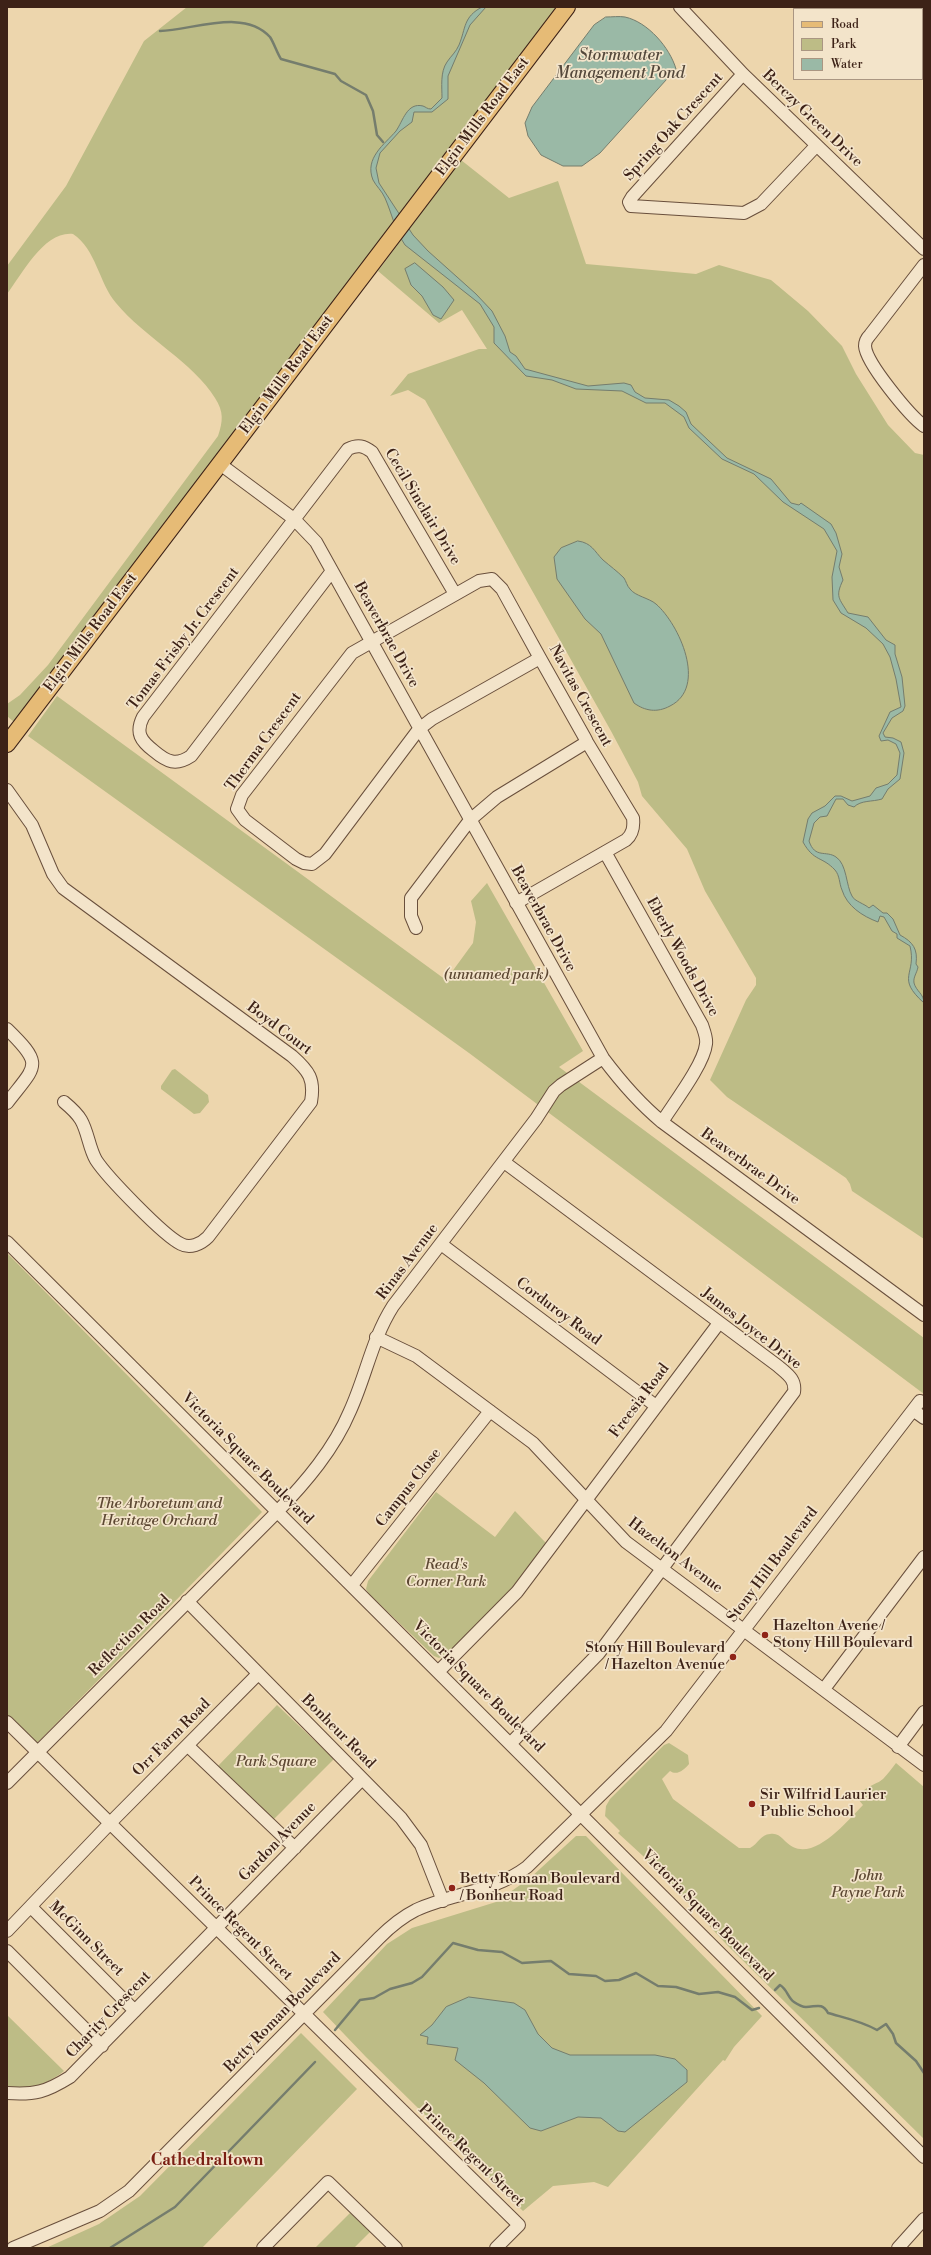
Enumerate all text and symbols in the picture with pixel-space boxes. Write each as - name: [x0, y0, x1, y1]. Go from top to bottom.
- legend: [793, 8, 923, 80]
- text: Road: [831, 17, 859, 32]
- text: Park: [831, 37, 856, 52]
- water label: Stormwater Management Pond: [555, 46, 685, 84]
- street label: Elgin Mills Road East: [432, 54, 534, 180]
- text: Water: [831, 57, 863, 72]
- street label: Berczy Green Drive: [758, 67, 866, 171]
- street label: Spring Oak Crescent: [621, 69, 727, 185]
- street label: Elgin Mills Road East: [236, 312, 338, 438]
- street label: Cecil Sinclair Drive: [380, 446, 464, 568]
- street label: Tomas Frisby Jr. Crescent: [124, 564, 244, 714]
- street label: Elgin Mills Road East: [40, 570, 142, 696]
- street label: Beaverbrae Drive: [349, 579, 423, 691]
- street label: Navitas Crescent: [545, 642, 615, 750]
- street label: Therma Crescent: [222, 689, 306, 795]
- street label: Beaverbrae Drive: [506, 863, 580, 975]
- street label: Eberly Woods Drive: [642, 894, 722, 1020]
- park label: (unnamed park): [444, 966, 548, 984]
- street label: Boyd Court: [243, 999, 315, 1059]
- street label: Beaverbrae Drive: [697, 1125, 803, 1209]
- street label: Rinas Avenue: [373, 1220, 443, 1304]
- street label: Corduroy Road: [512, 1274, 604, 1350]
- street label: James Joyce Drive: [697, 1284, 805, 1374]
- street label: Freesia Road: [606, 1360, 674, 1442]
- street label: Victoria Square Boulevard: [177, 1389, 317, 1529]
- street label: Campus Close: [373, 1445, 445, 1531]
- park label: The Arboretum and Heritage Orchard: [96, 1495, 222, 1530]
- street label: Stony Hill Boulevard: [724, 1504, 822, 1626]
- street label: Hazelton Avenue: [624, 1515, 726, 1597]
- park label: Read's Corner Park: [406, 1556, 486, 1591]
- street label: Reflection Road: [86, 1592, 174, 1680]
- street label: Victoria Square Boulevard: [408, 1617, 548, 1757]
- place label: Hazelton Avene / Stony Hill Boulevard: [773, 1617, 913, 1652]
- marker: Hazelton Avene / Stony Hill Boulevard: [760, 1630, 770, 1640]
- place label: Stony Hill Boulevard / Hazelton Avenue: [585, 1639, 725, 1674]
- marker: Stony Hill Boulevard / Hazelton Avenue: [728, 1652, 738, 1662]
- street label: Bonheur Road: [297, 1691, 379, 1773]
- street label: Orr Farm Road: [129, 1695, 215, 1781]
- park label: Park Square: [236, 1753, 316, 1771]
- place label: Sir Wilfrid Laurier Public School: [760, 1786, 886, 1821]
- street label: Gardon Avenue: [236, 1799, 320, 1885]
- marker: Sir Wilfrid Laurier Public School: [747, 1799, 757, 1809]
- street label: Victoria Square Boulevard: [637, 1846, 777, 1986]
- park label: John Payne Park: [831, 1867, 905, 1902]
- place label: Betty Roman Boulevard / Bonheur Road: [460, 1870, 620, 1905]
- street label: Prince Regent Street: [184, 1873, 296, 1985]
- marker: Betty Roman Boulevard / Bonheur Road: [447, 1883, 457, 1893]
- street label: McGinn Street: [45, 1898, 127, 1980]
- street label: Betty Roman Boulevard: [221, 1949, 345, 2077]
- street label: Charity Crescent: [63, 1968, 155, 2062]
- street label: Prince Regent Street: [414, 2101, 528, 2211]
- district label: Cathedraltown: [151, 2151, 263, 2171]

